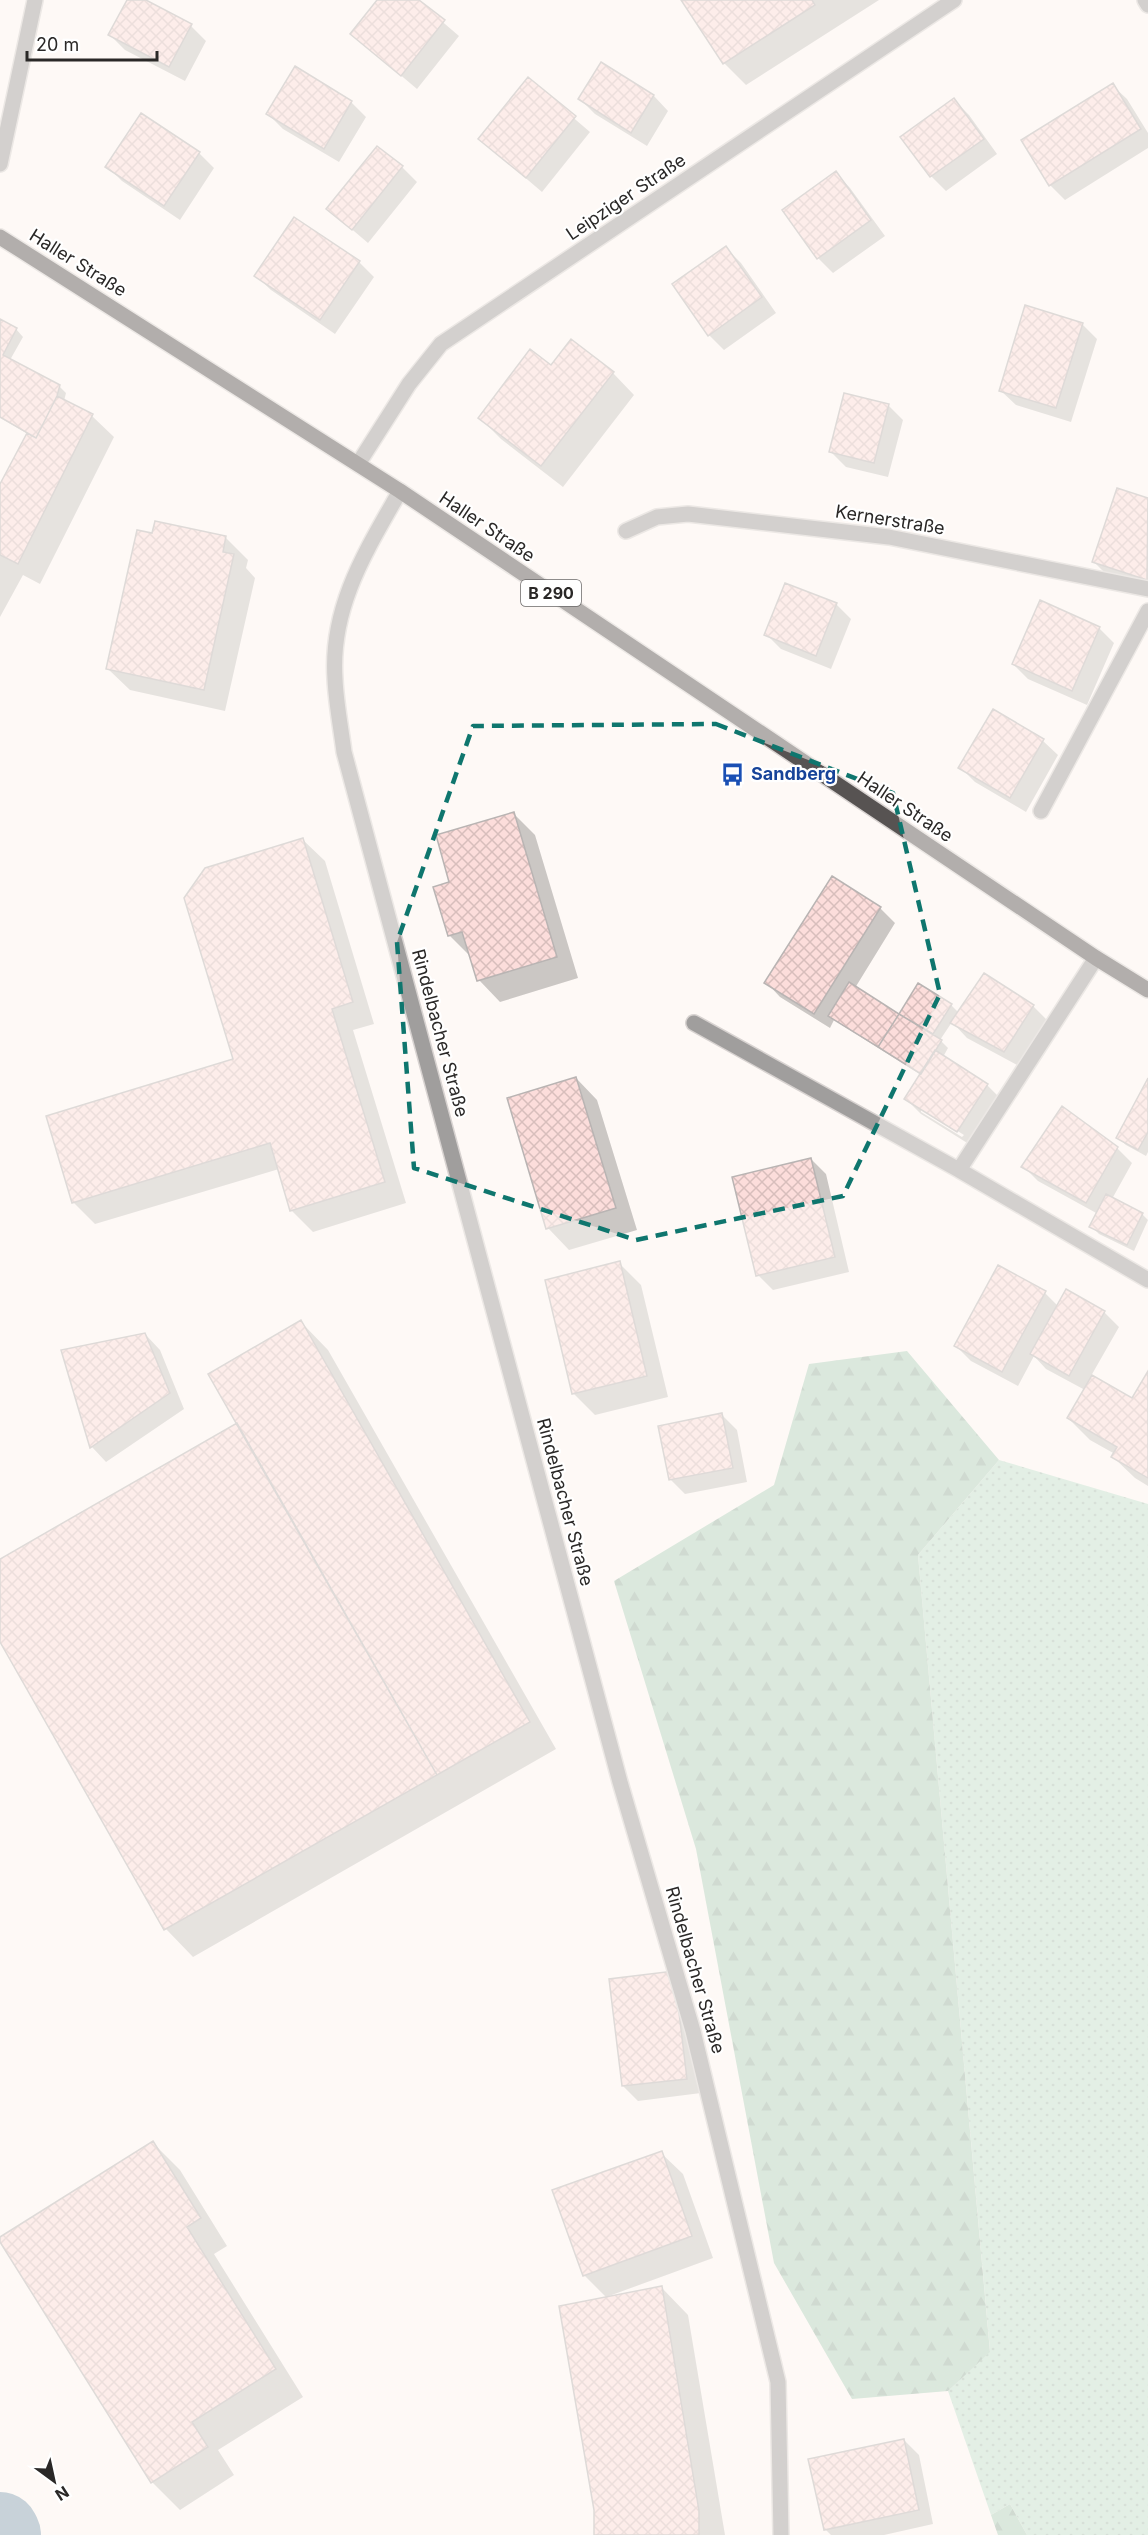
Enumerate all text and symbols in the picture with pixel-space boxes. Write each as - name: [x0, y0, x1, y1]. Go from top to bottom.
- scale bar: [27, 24, 158, 62]
- text: 20 m: [36, 34, 79, 55]
- street label: Leipziger Straße: [562, 149, 689, 244]
- street label: Haller Straße: [26, 224, 131, 301]
- street label: Haller Straße: [436, 487, 539, 566]
- street label: Kernerstraße: [834, 500, 946, 539]
- road number: B 290: [521, 580, 581, 606]
- bus stop icon: Sandberg: [720, 761, 746, 787]
- place label: Sandberg: [751, 763, 836, 784]
- street label: Haller Straße: [854, 767, 957, 846]
- street label: Rindelbacher Straße: [408, 947, 473, 1119]
- street label: Rindelbacher Straße: [533, 1416, 598, 1588]
- street label: Rindelbacher Straße: [662, 1884, 729, 2056]
- north arrow: [24, 2451, 84, 2511]
- text: N: [52, 2482, 73, 2505]

